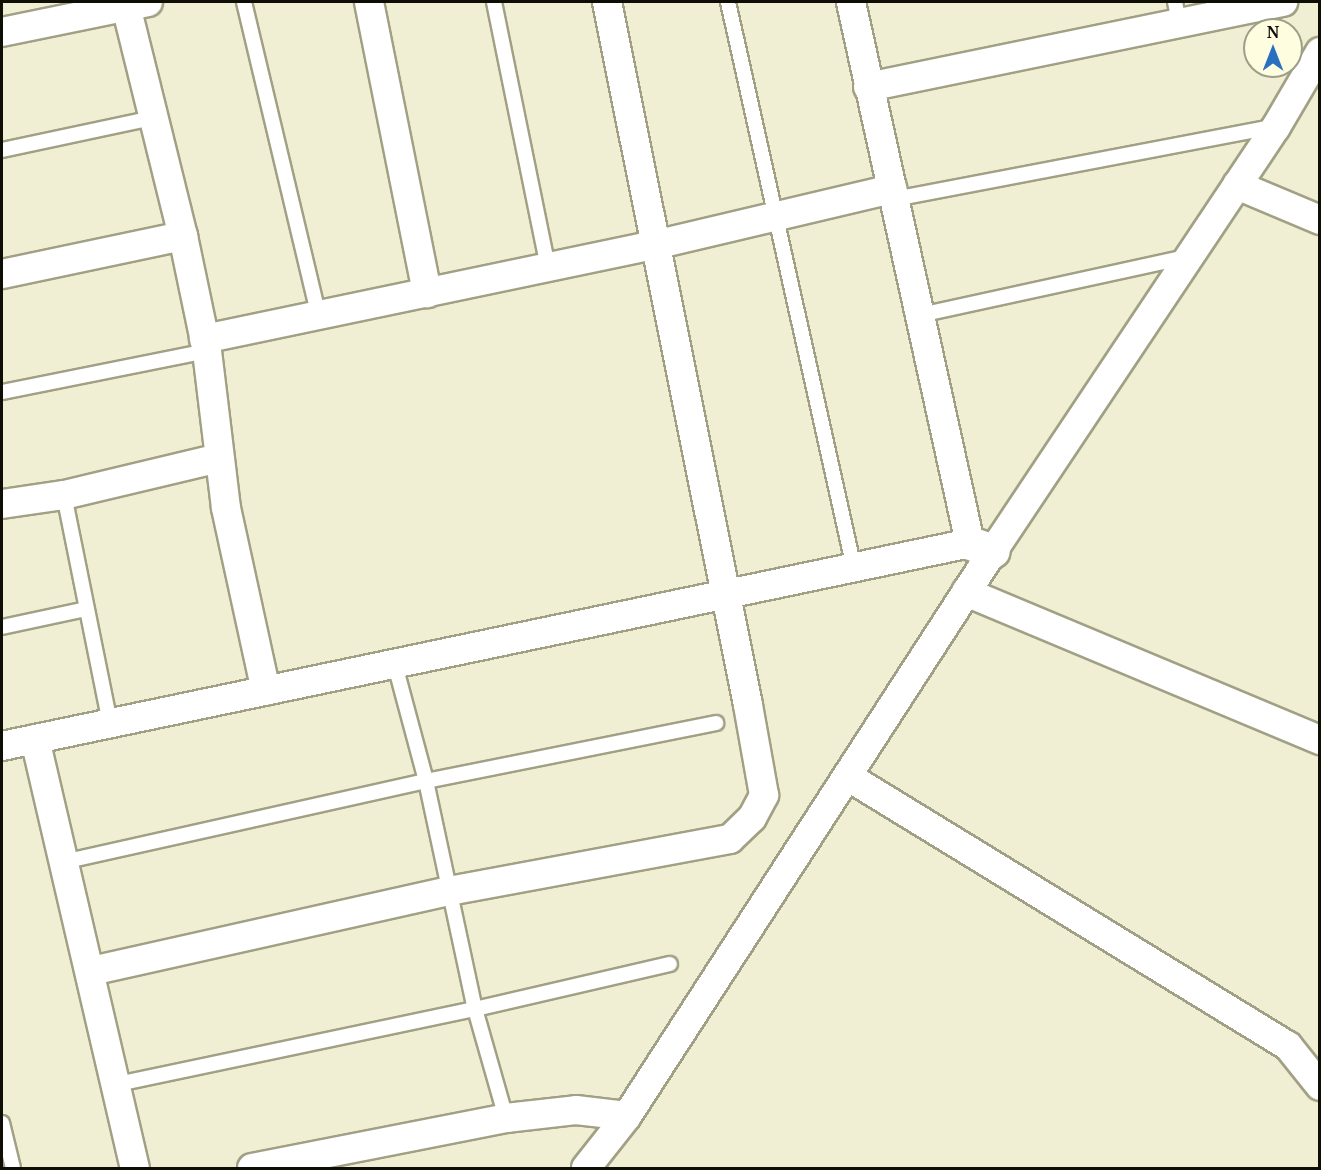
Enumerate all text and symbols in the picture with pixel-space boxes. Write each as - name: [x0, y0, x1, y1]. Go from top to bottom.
- north arrow: [1243, 18, 1303, 78]
- text: N: [1267, 21, 1279, 43]

